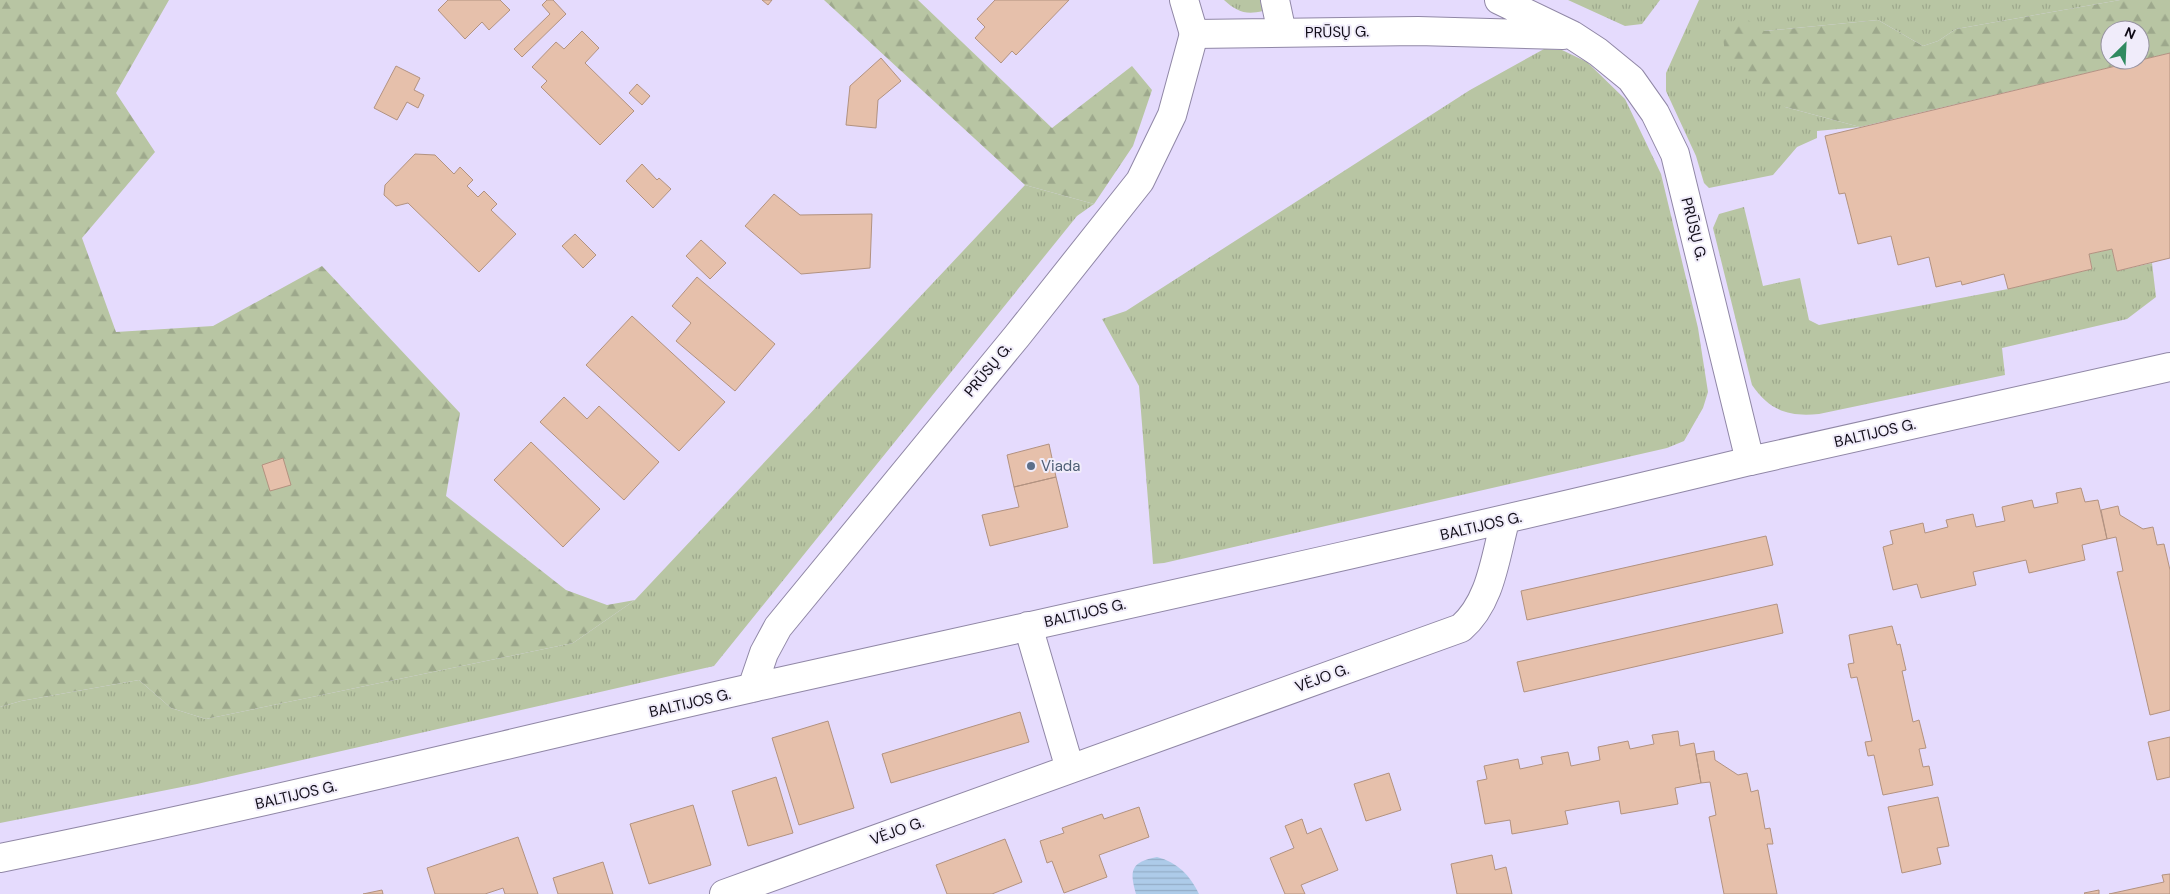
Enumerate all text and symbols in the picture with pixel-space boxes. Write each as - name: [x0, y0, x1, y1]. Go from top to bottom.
- north arrow: [2100, 20, 2150, 70]
- street label: PRŪSŲ G.: [1305, 21, 1369, 43]
- text: N: [2122, 23, 2139, 43]
- street label: PRŪSŲ G.: [1677, 195, 1711, 263]
- street label: PRŪSŲ G.: [960, 339, 1016, 401]
- street label: BALTIJOS G.: [1832, 414, 1918, 452]
- place label: Viada: [1041, 456, 1080, 476]
- marker: Viada: [1025, 460, 1037, 472]
- street label: BALTIJOS G.: [1438, 507, 1524, 545]
- street label: BALTIJOS G.: [1042, 594, 1128, 632]
- street label: VĖJO G.: [1292, 659, 1352, 697]
- street label: BALTIJOS G.: [647, 684, 733, 722]
- street label: BALTIJOS G.: [253, 776, 339, 814]
- street label: VĖJO G.: [867, 812, 927, 850]

